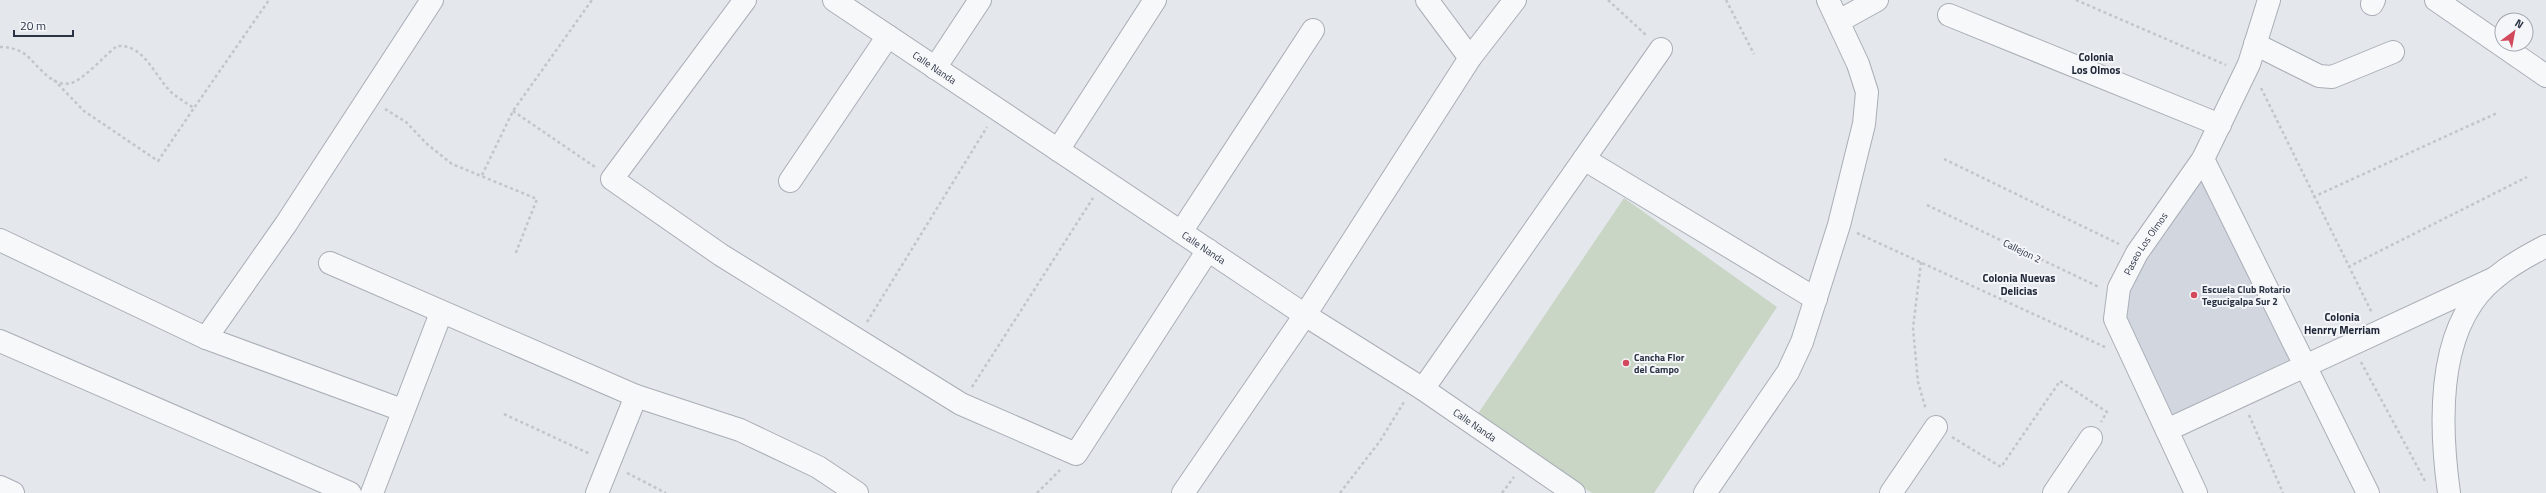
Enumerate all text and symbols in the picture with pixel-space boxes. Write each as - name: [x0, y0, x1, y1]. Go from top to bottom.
- scale bar: [14, 12, 73, 38]
- north arrow: [2494, 12, 2534, 52]
- text: N: [2512, 15, 2527, 32]
- text: 20 m: [20, 16, 46, 35]
- street label: Calle Nanda: [910, 47, 959, 87]
- district label: Colonia Los Olmos: [2071, 49, 2121, 78]
- street label: Paseo Los Olmos: [2120, 209, 2171, 277]
- street label: Calle Nanda: [1179, 227, 1229, 267]
- street label: Callejon 2: [2000, 235, 2044, 267]
- district label: Colonia Nuevas Delicias: [1983, 270, 2056, 299]
- place label: Escuela Club Rotario Tegucigalpa Sur 2: [2202, 282, 2290, 309]
- marker: Escuela Club Rotario Tegucigalpa Sur 2: [2189, 290, 2199, 300]
- district label: Colonia Henrry Merriam: [2304, 309, 2380, 338]
- place label: Cancha Flor del Campo: [1634, 350, 1685, 377]
- marker: Cancha Flor del Campo: [1621, 358, 1631, 368]
- street label: Calle Nanda: [1450, 404, 1500, 445]

